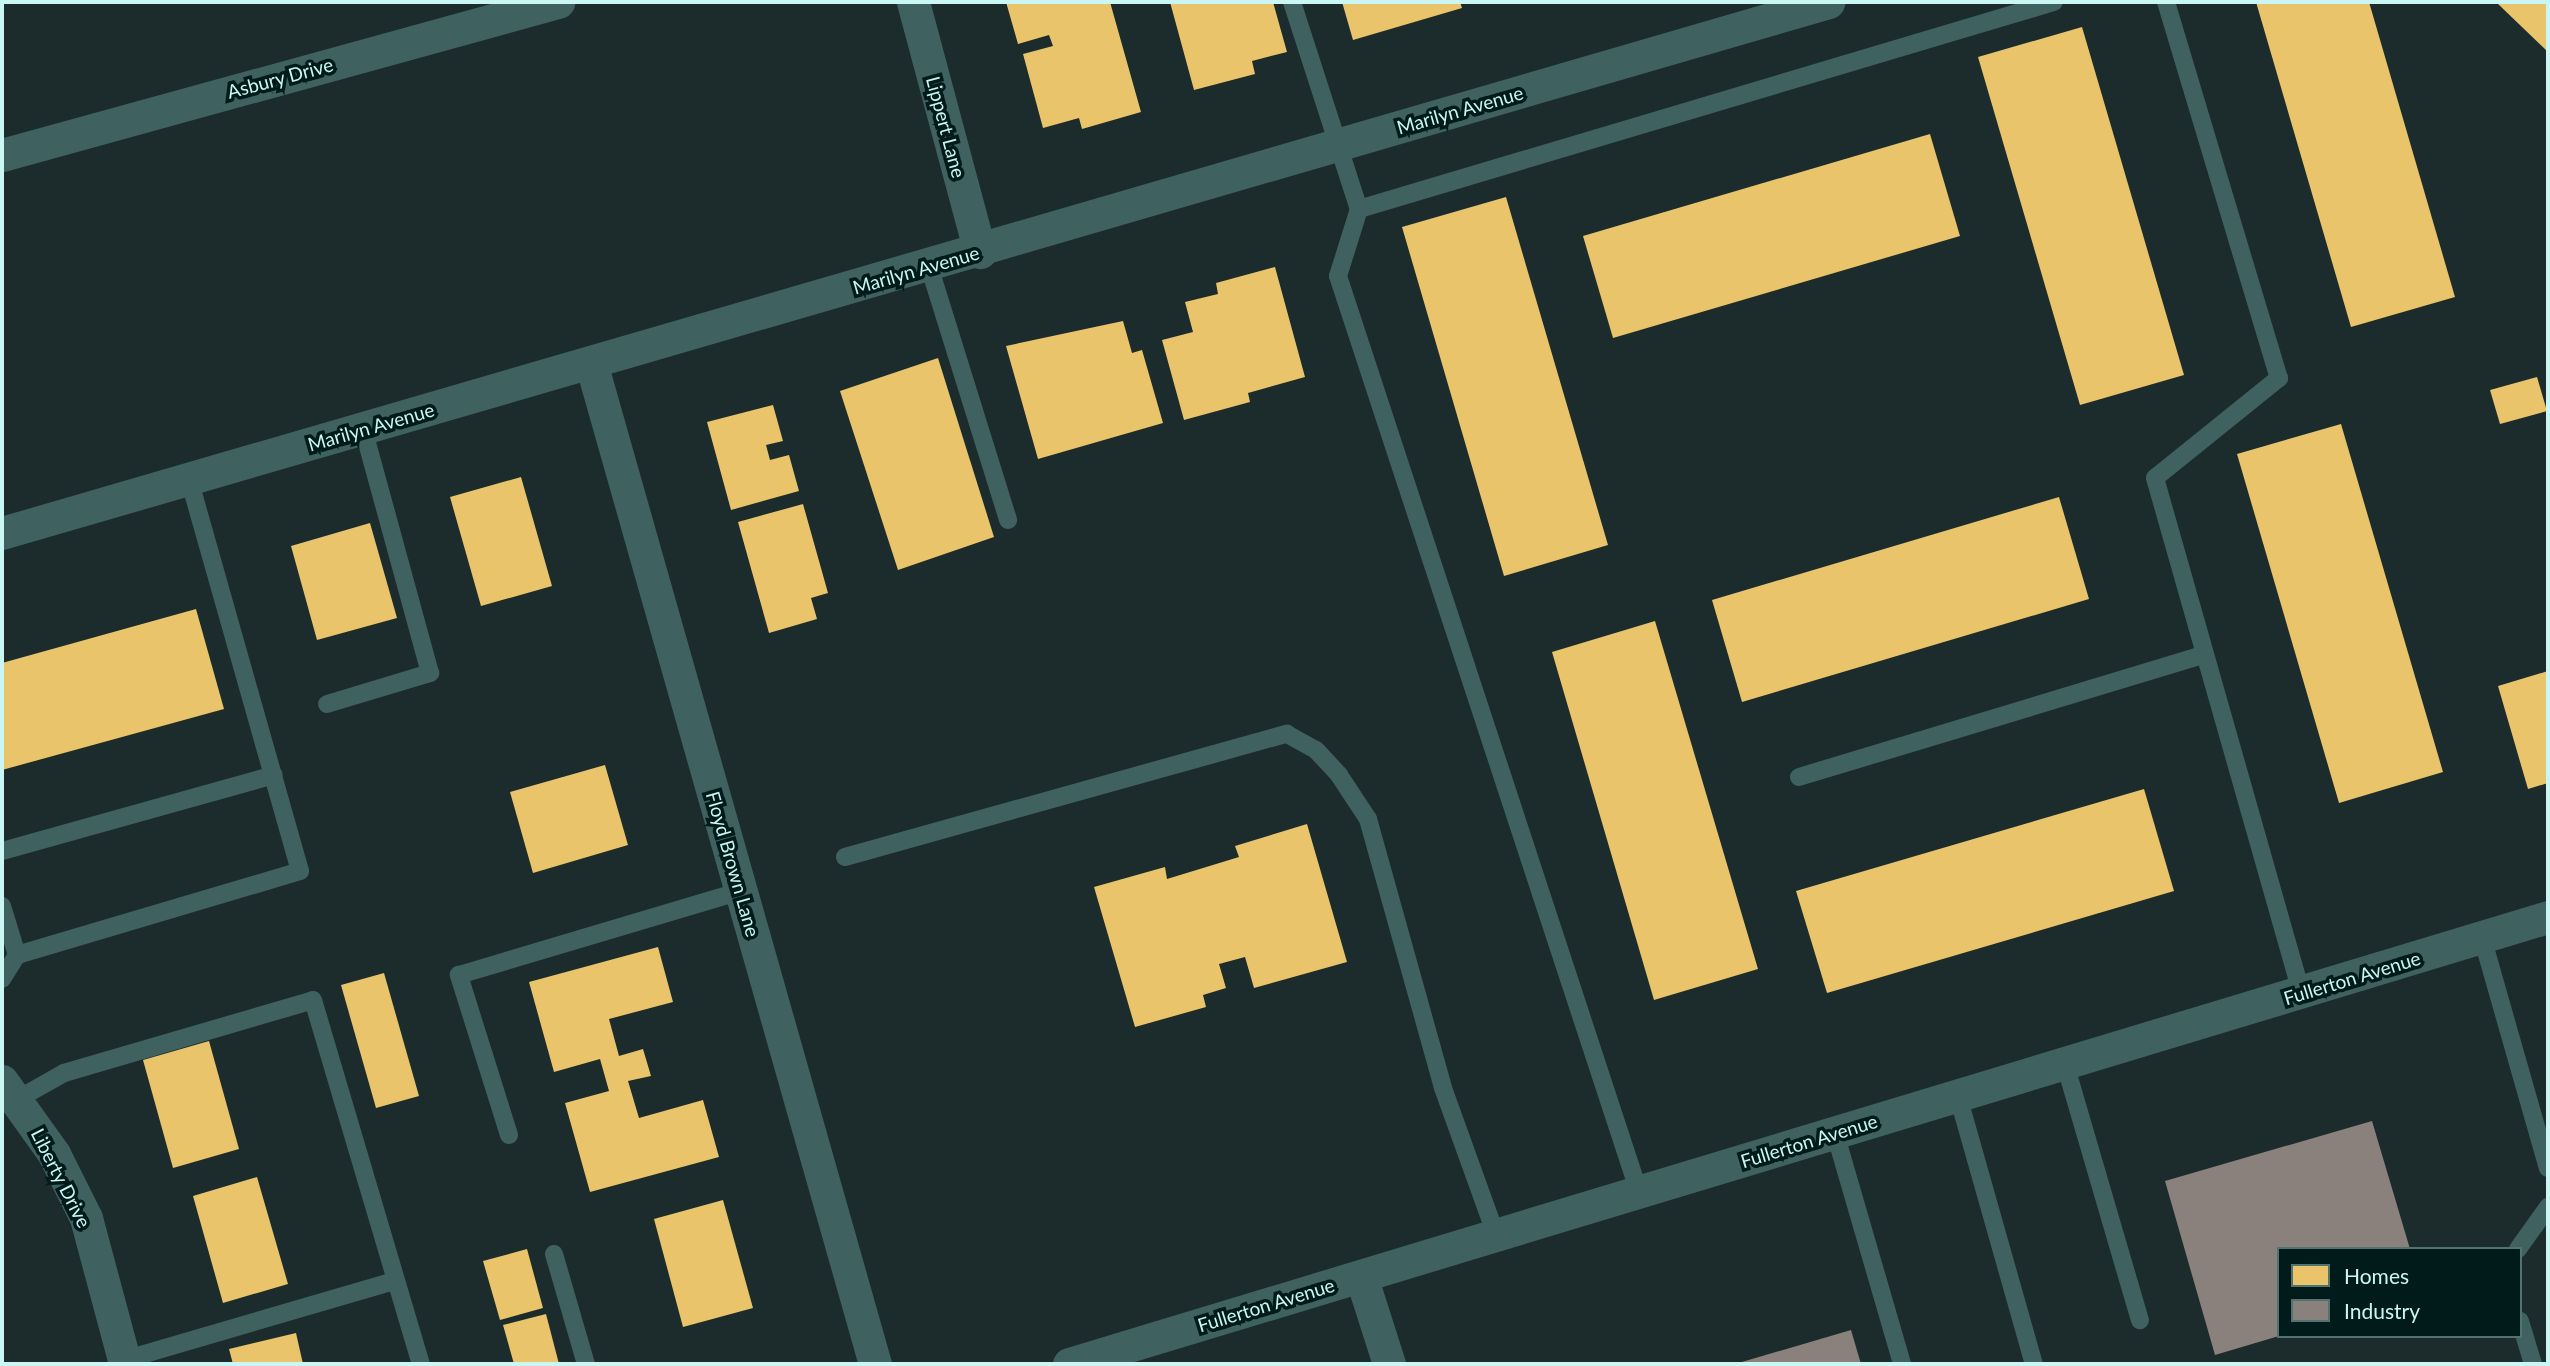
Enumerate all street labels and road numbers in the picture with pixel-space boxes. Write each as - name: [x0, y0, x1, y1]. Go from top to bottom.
- street label: Asbury Drive: [224, 53, 336, 103]
- street label: Lippert Lane: [922, 74, 970, 180]
- street label: Marilyn Avenue: [1394, 81, 1526, 139]
- street label: Marilyn Avenue: [850, 241, 982, 299]
- street label: Marilyn Avenue: [305, 398, 437, 456]
- street label: Floyd Brown Lane: [701, 789, 765, 939]
- street label: Fullerton Avenue: [2281, 946, 2423, 1010]
- street label: Fullerton Avenue: [1738, 1109, 1880, 1173]
- street label: Liberty Drive: [26, 1124, 96, 1232]
- street label: Fullerton Avenue: [1195, 1273, 1337, 1337]

